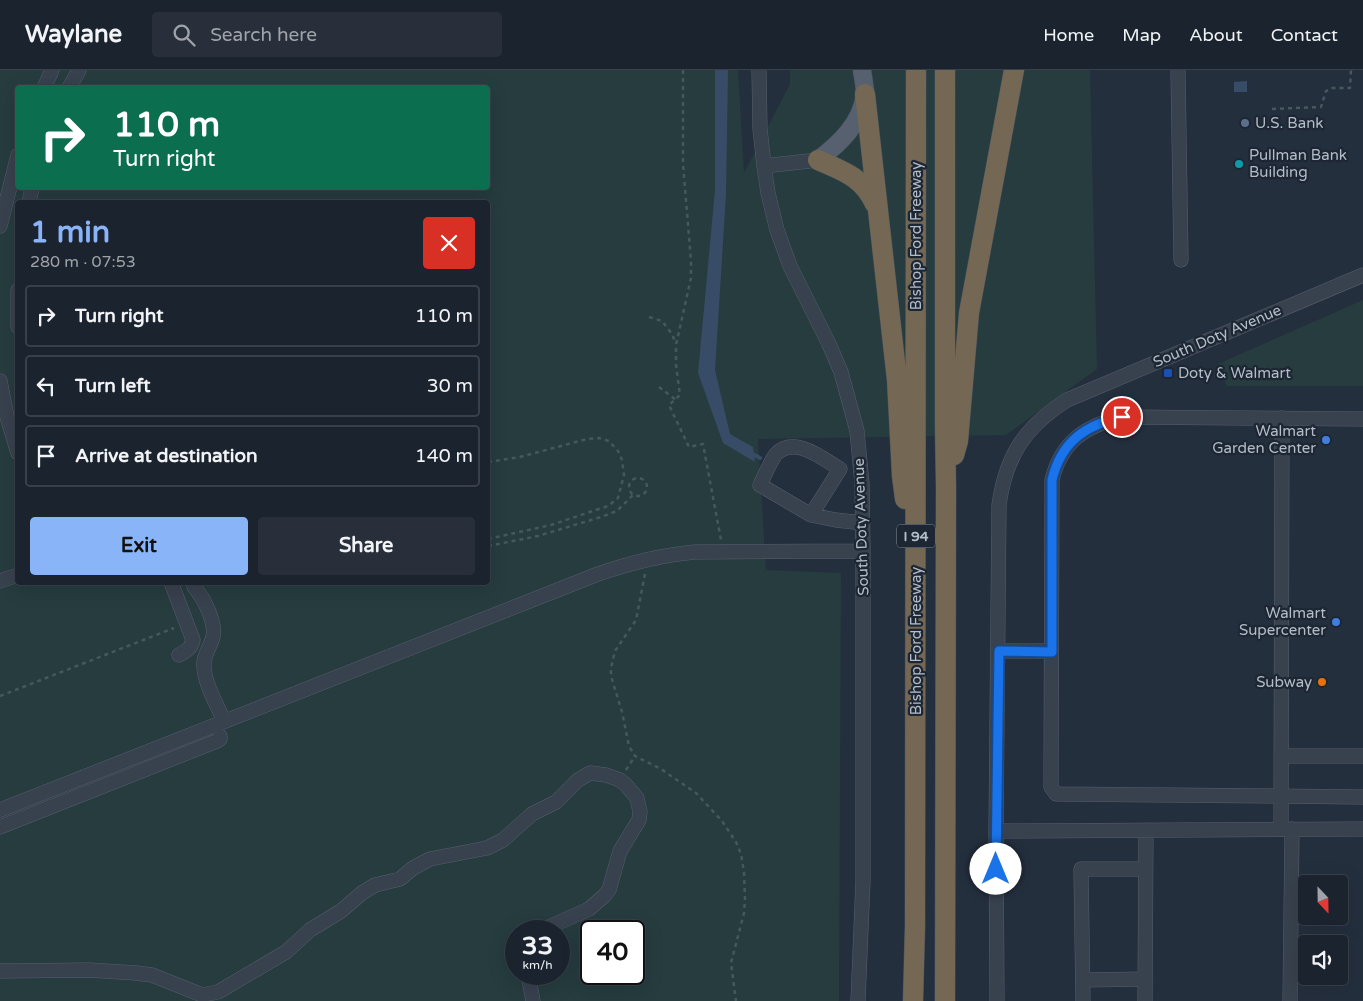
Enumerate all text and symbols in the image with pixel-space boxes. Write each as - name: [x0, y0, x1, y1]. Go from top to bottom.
- search box: [152, 12, 502, 57]
- text: Waylane: [25, 20, 122, 49]
- icon: search: [170, 21, 198, 49]
- text: Search here: [210, 24, 317, 46]
- text: Home: [1043, 24, 1094, 46]
- text: Map: [1122, 24, 1161, 46]
- text: About: [1189, 24, 1243, 46]
- text: Contact: [1271, 24, 1338, 46]
- text: 110 m: [113, 104, 220, 146]
- icon: right: [30, 105, 95, 170]
- place label: U.S. Bank: [1255, 114, 1323, 132]
- marker: U.S. Bank: [1239, 117, 1251, 129]
- text: Turn right: [113, 146, 215, 172]
- place label: Pullman Bank Building: [1249, 146, 1347, 181]
- marker: Pullman Bank Building: [1233, 158, 1245, 170]
- street label: Bishop Ford Freeway: [907, 162, 925, 310]
- text: 1 min: [30, 214, 110, 251]
- button: close: [423, 217, 475, 269]
- text: 280 m · 07:53: [30, 252, 136, 272]
- street label: South Doty Avenue: [1150, 301, 1284, 371]
- icon: right: [32, 302, 60, 330]
- text: Turn right: [75, 305, 163, 327]
- text: 110 m: [415, 305, 473, 327]
- place label: Doty & Walmart: [1178, 364, 1291, 382]
- marker: Doty & Walmart: [1162, 367, 1174, 379]
- icon: left: [32, 372, 60, 400]
- text: Turn left: [75, 375, 151, 397]
- text: 30 m: [427, 375, 473, 397]
- pin: [1101, 396, 1143, 438]
- icon: arrive: [1108, 403, 1136, 431]
- place label: Walmart Garden Center: [1212, 422, 1316, 457]
- marker: Walmart Garden Center: [1320, 434, 1332, 446]
- icon: arrive: [32, 442, 60, 470]
- text: Arrive at destination: [75, 445, 258, 467]
- text: 140 m: [415, 445, 473, 467]
- street label: South Doty Avenue: [850, 458, 872, 596]
- button: Exit: [30, 517, 248, 575]
- button: Share: [258, 517, 475, 575]
- road number: I 94: [897, 524, 935, 548]
- street label: Bishop Ford Freeway: [907, 567, 925, 715]
- place label: Walmart Supercenter: [1239, 604, 1326, 639]
- marker: Walmart Supercenter: [1330, 616, 1342, 628]
- place label: Subway: [1256, 673, 1312, 691]
- marker: Subway: [1316, 676, 1328, 688]
- position arrow: [969, 842, 1021, 894]
- north arrow: [1298, 875, 1348, 925]
- map controls: [1298, 875, 1348, 985]
- speed limit sign: 40: [580, 920, 645, 985]
- text: 33: [522, 931, 553, 961]
- button: sound: [1298, 935, 1348, 985]
- text: km/h: [522, 958, 553, 972]

